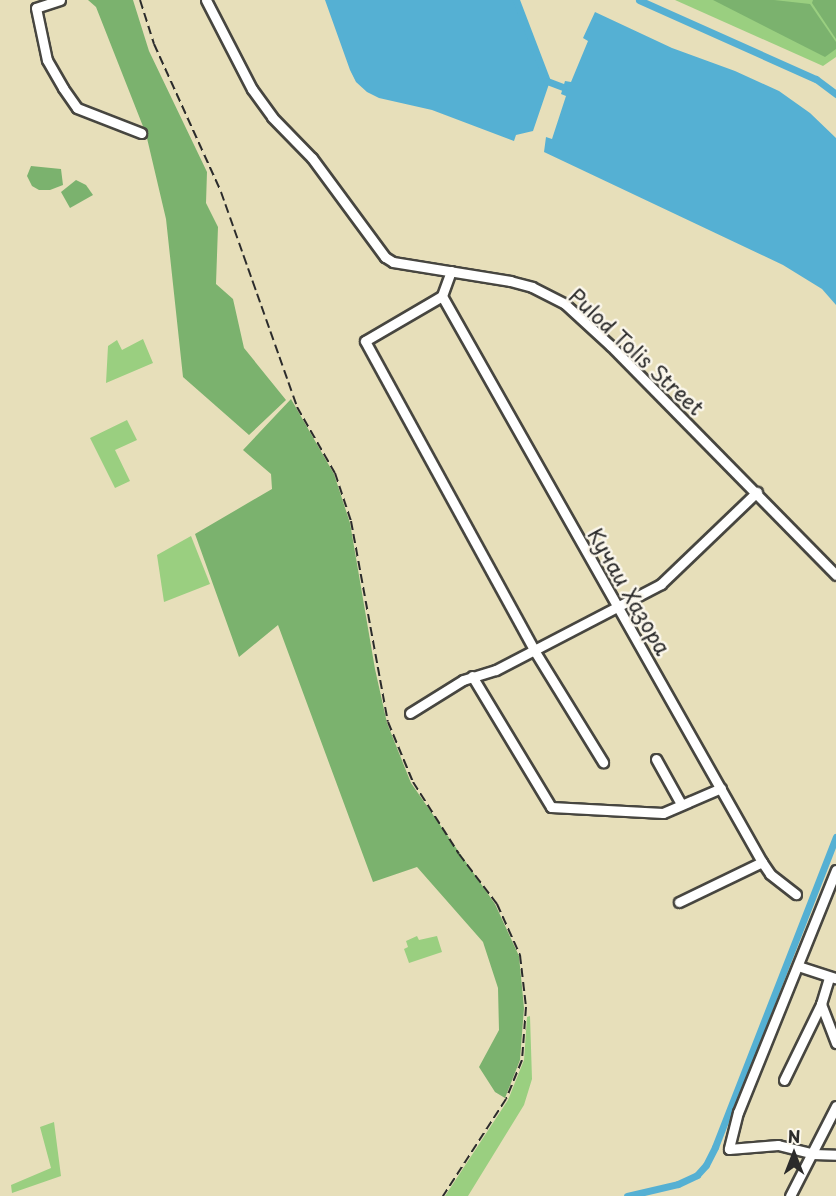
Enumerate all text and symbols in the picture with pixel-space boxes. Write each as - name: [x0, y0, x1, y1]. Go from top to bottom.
- street label: Pulod Tolis Street: [564, 282, 710, 420]
- street label: Кучаи Хазора: [584, 523, 676, 659]
- north arrow: [764, 1124, 824, 1184]
- text: N: [788, 1124, 800, 1148]

